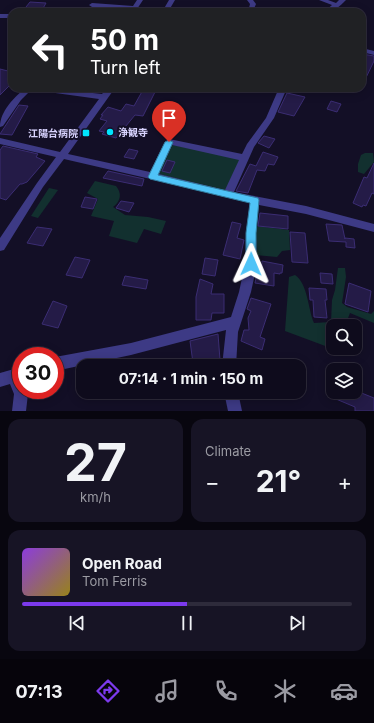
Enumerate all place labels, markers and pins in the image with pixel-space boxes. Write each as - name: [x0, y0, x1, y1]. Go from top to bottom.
- pin: [152, 101, 186, 142]
- place label: 浄観寺: [118, 126, 148, 138]
- place label: 江陽台病院: [28, 127, 78, 139]
- marker: 浄観寺: [105, 127, 115, 137]
- marker: 江陽台病院: [81, 128, 91, 138]

